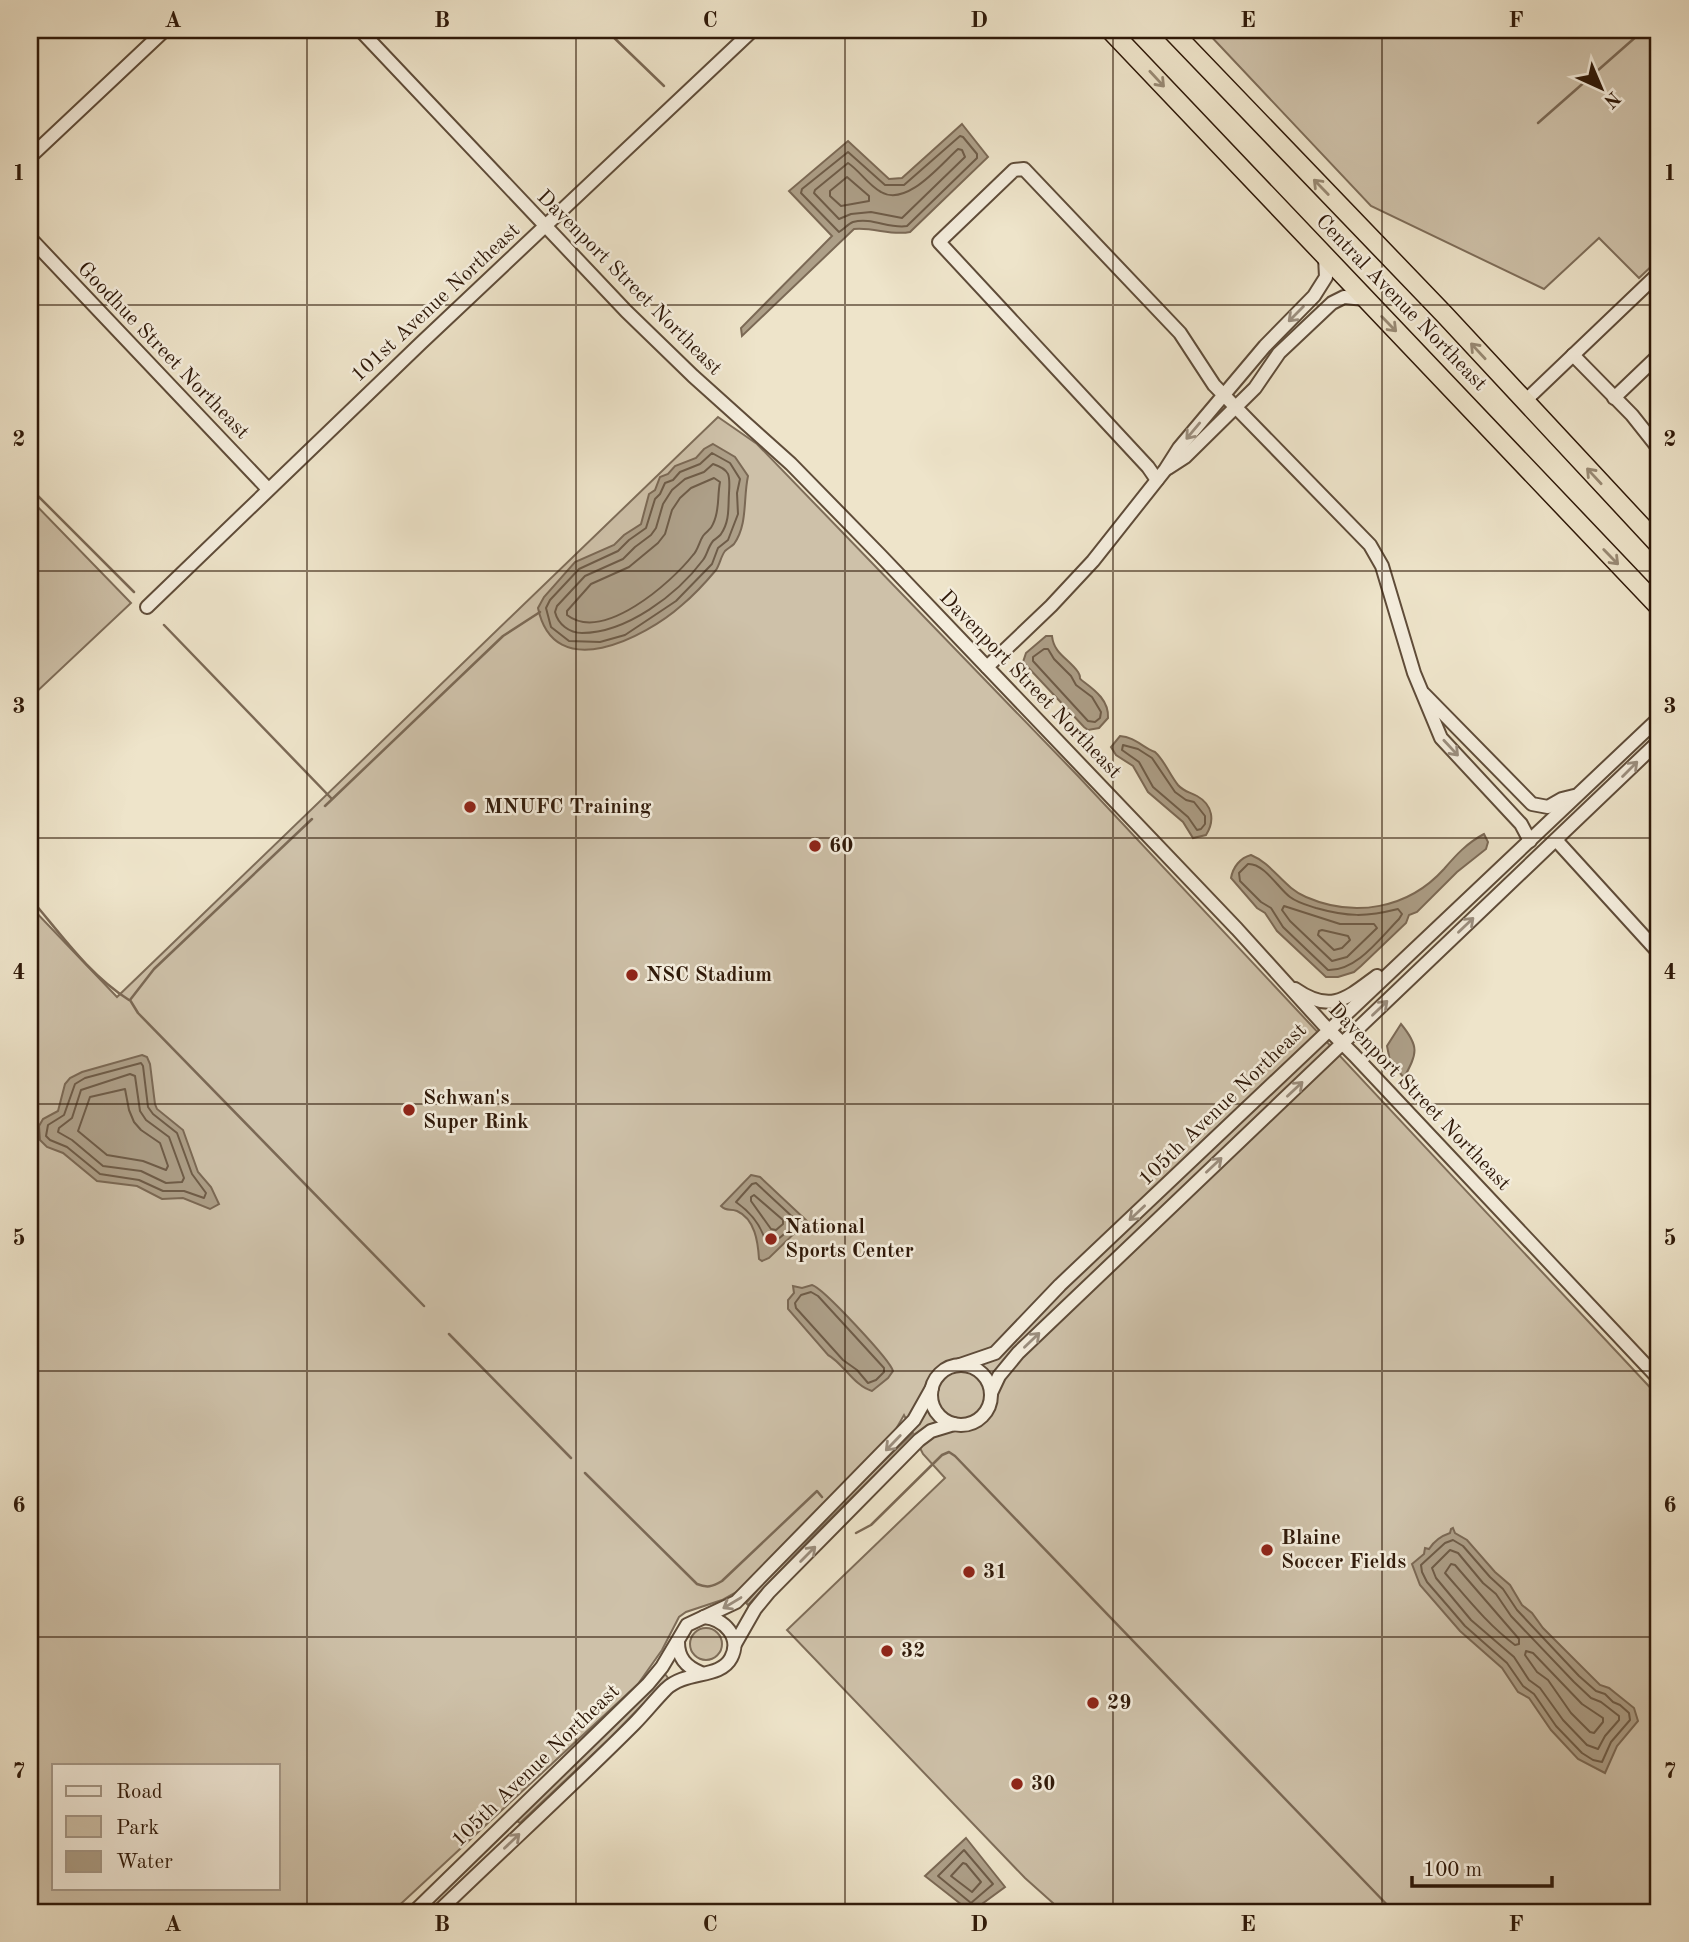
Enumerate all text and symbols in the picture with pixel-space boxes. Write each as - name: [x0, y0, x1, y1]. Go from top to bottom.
- text: A: [164, 9, 182, 32]
- text: B: [434, 9, 450, 32]
- text: C: [702, 9, 718, 32]
- text: D: [970, 9, 988, 32]
- text: E: [1240, 9, 1256, 32]
- text: F: [1508, 9, 1524, 32]
- north arrow: [1566, 52, 1636, 122]
- one-way arrow: [1148, 70, 1165, 87]
- text: N: [1599, 87, 1623, 111]
- text: 1: [12, 162, 26, 185]
- text: 1: [1663, 162, 1677, 185]
- one-way arrow: [1313, 179, 1330, 196]
- street label: Davenport Street Northeast: [532, 186, 726, 380]
- street label: Central Avenue Northeast: [1311, 211, 1491, 395]
- street label: 101st Avenue Northeast: [348, 220, 524, 386]
- street label: Goodhue Street Northeast: [73, 258, 253, 444]
- one-way arrow: [1287, 306, 1304, 323]
- one-way arrow: [1381, 315, 1398, 332]
- one-way arrow: [1470, 343, 1487, 360]
- one-way arrow: [1185, 422, 1201, 440]
- text: 2: [12, 428, 26, 451]
- text: 2: [1663, 428, 1677, 451]
- one-way arrow: [1586, 468, 1603, 485]
- one-way arrow: [1603, 548, 1620, 565]
- street label: Davenport Street Northeast: [935, 587, 1125, 783]
- text: 3: [12, 695, 26, 718]
- text: 3: [1663, 695, 1677, 718]
- one-way arrow: [1442, 739, 1459, 756]
- one-way arrow: [1622, 761, 1639, 778]
- place label: MNUFC Training: [484, 797, 652, 818]
- marker: MNUFC Training: [462, 799, 478, 815]
- place label: 60: [829, 836, 853, 857]
- marker: 60: [807, 838, 823, 854]
- one-way arrow: [1457, 917, 1474, 934]
- text: 4: [12, 961, 26, 984]
- text: 4: [1663, 961, 1677, 984]
- place label: NSC Stadium: [646, 965, 772, 986]
- marker: NSC Stadium: [624, 967, 640, 983]
- street label: Davenport Street Northeast: [1324, 999, 1514, 1195]
- one-way arrow: [1371, 1000, 1388, 1017]
- street label: 105th Avenue Northeast: [1135, 1020, 1311, 1190]
- one-way arrow: [1286, 1081, 1303, 1098]
- place label: Schwan's Super Rink: [423, 1088, 529, 1133]
- marker: Schwan's Super Rink: [401, 1102, 417, 1118]
- one-way arrow: [1205, 1157, 1222, 1174]
- one-way arrow: [1129, 1204, 1146, 1221]
- place label: National Sports Center: [785, 1217, 914, 1262]
- text: 5: [12, 1227, 26, 1250]
- text: 5: [1663, 1227, 1677, 1250]
- marker: National Sports Center: [763, 1231, 779, 1247]
- one-way arrow: [1023, 1331, 1040, 1348]
- one-way arrow: [884, 1434, 901, 1451]
- text: 6: [12, 1494, 26, 1517]
- text: 6: [1663, 1494, 1677, 1517]
- place label: Blaine Soccer Fields: [1281, 1528, 1406, 1573]
- marker: Blaine Soccer Fields: [1259, 1542, 1275, 1558]
- one-way arrow: [799, 1545, 816, 1562]
- place label: 31: [983, 1562, 1007, 1583]
- marker: 31: [961, 1564, 977, 1580]
- one-way arrow: [722, 1596, 742, 1610]
- place label: 32: [901, 1641, 925, 1662]
- marker: 32: [879, 1643, 895, 1659]
- street label: 105th Avenue Northeast: [448, 1681, 624, 1851]
- place label: 29: [1107, 1693, 1131, 1714]
- marker: 29: [1085, 1695, 1101, 1711]
- text: 7: [12, 1760, 26, 1783]
- text: 7: [1663, 1760, 1677, 1783]
- legend: [52, 1764, 280, 1890]
- place label: 30: [1031, 1774, 1055, 1795]
- marker: 30: [1009, 1776, 1025, 1792]
- text: Road: [116, 1782, 163, 1803]
- text: Park: [116, 1818, 159, 1839]
- one-way arrow: [503, 1832, 520, 1849]
- scale bar: [1412, 1844, 1552, 1888]
- text: Water: [116, 1852, 173, 1873]
- text: 100 m: [1423, 1860, 1482, 1881]
- text: A: [164, 1913, 182, 1936]
- text: B: [434, 1913, 450, 1936]
- text: C: [702, 1913, 718, 1936]
- text: D: [970, 1913, 988, 1936]
- text: E: [1240, 1913, 1256, 1936]
- text: F: [1508, 1913, 1524, 1936]

